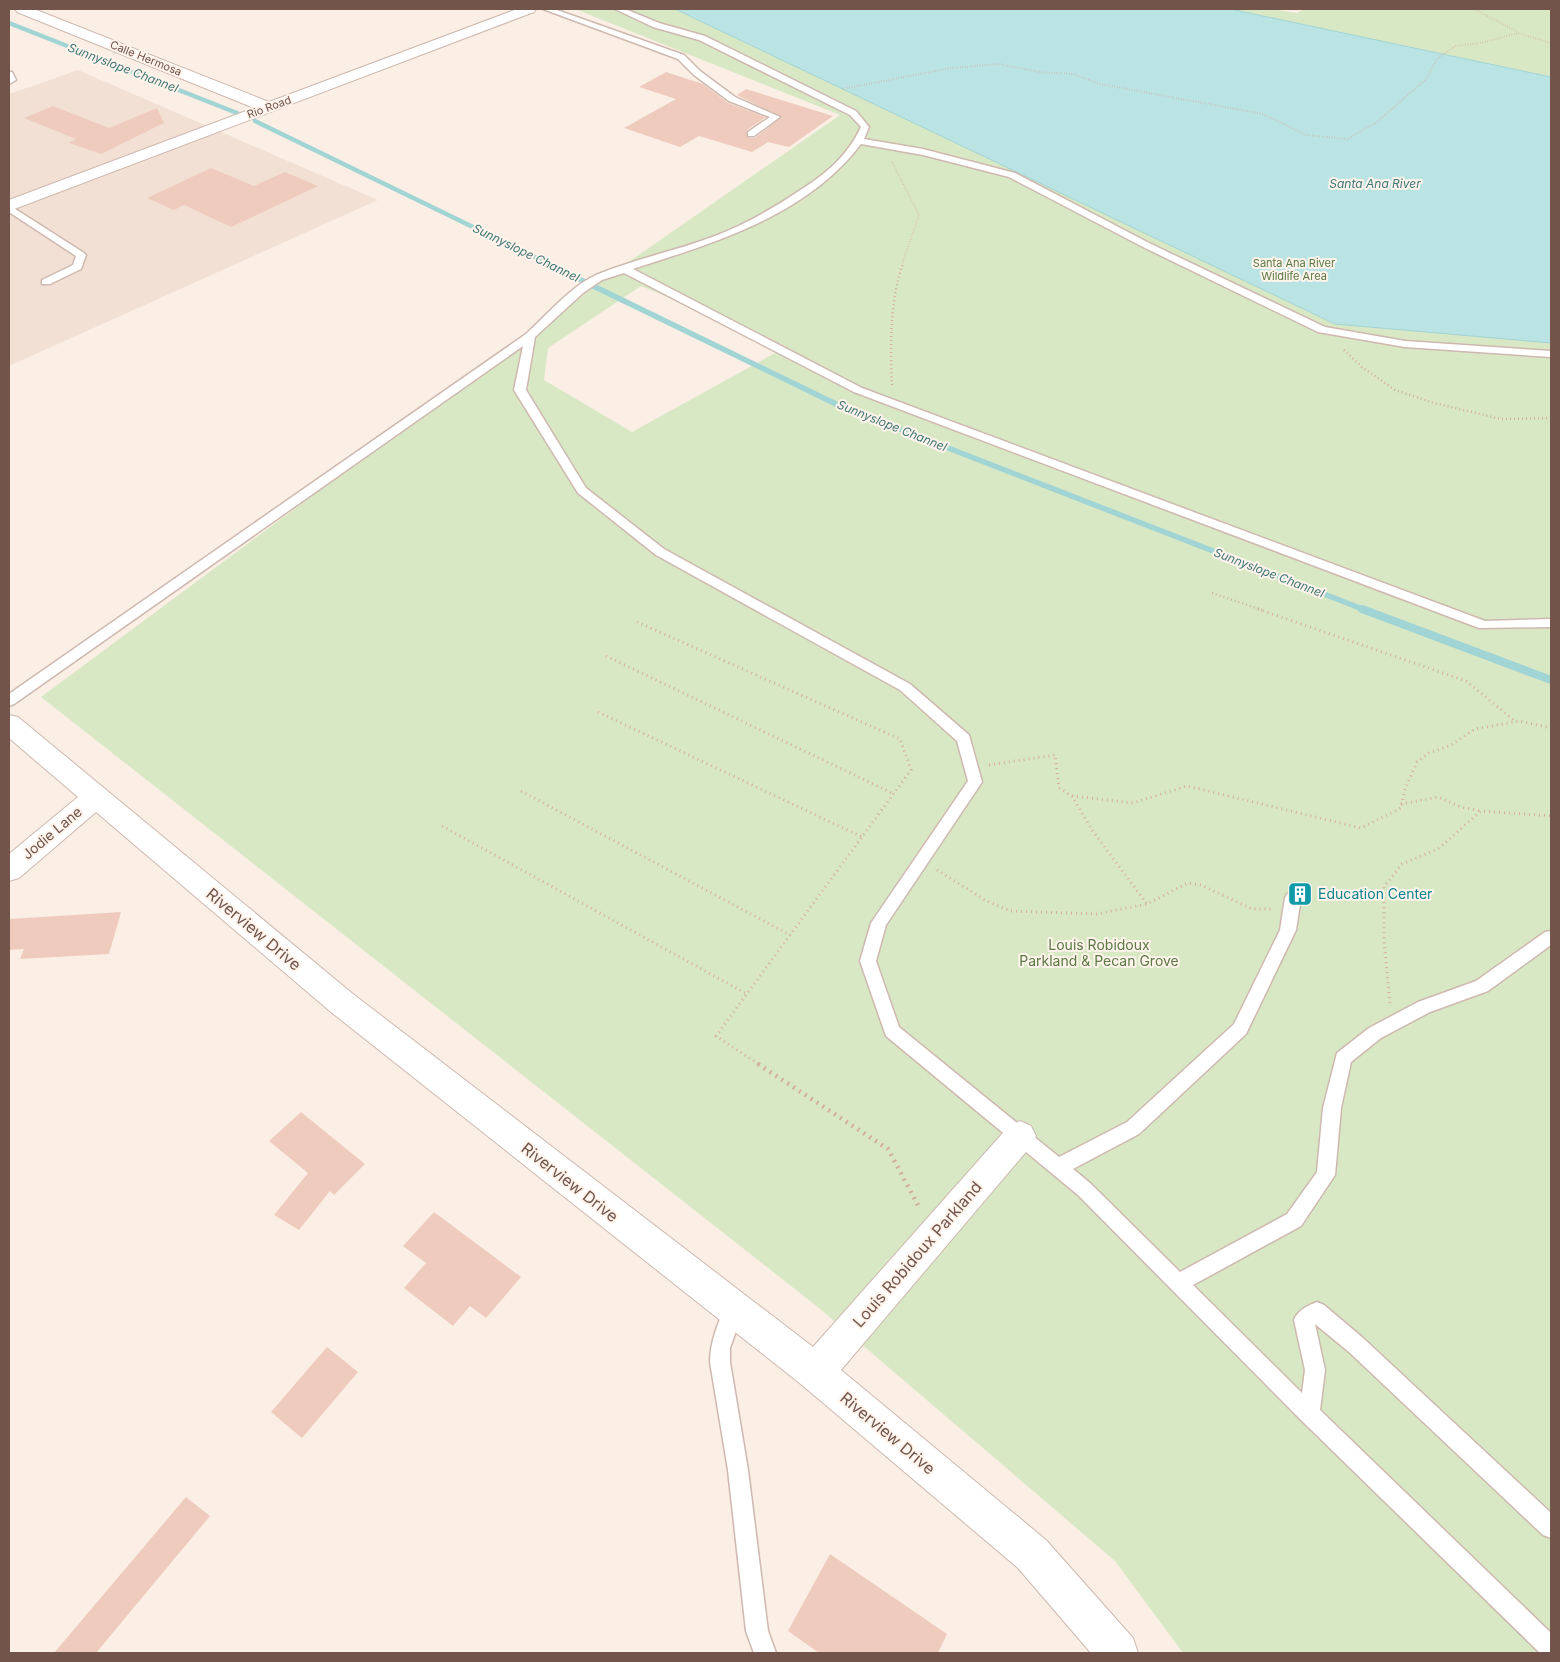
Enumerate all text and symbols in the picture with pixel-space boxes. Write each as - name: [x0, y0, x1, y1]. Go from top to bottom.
- street label: Calle Hermosa: [108, 37, 184, 79]
- water label: Sunnyslope Channel: [66, 40, 180, 96]
- street label: Rio Road: [245, 93, 293, 121]
- water label: Santa Ana River: [1329, 176, 1421, 191]
- water label: Sunnyslope Channel: [470, 220, 582, 285]
- park label: Santa Ana River Wildlife Area: [1253, 256, 1335, 283]
- water label: Sunnyslope Channel: [835, 397, 949, 454]
- water label: Sunnyslope Channel: [1212, 545, 1326, 601]
- street label: Jodie Lane: [18, 803, 85, 862]
- building icon: Education Center: [1287, 881, 1313, 907]
- street label: Riverview Drive: [203, 884, 305, 974]
- place label: Education Center: [1318, 885, 1432, 902]
- park label: Louis Robidoux Parkland & Pecan Grove: [1019, 936, 1179, 969]
- street label: Riverview Drive: [517, 1138, 623, 1226]
- street label: Louis Robidoux Parkland: [848, 1177, 986, 1331]
- street label: Riverview Drive: [837, 1388, 939, 1478]

